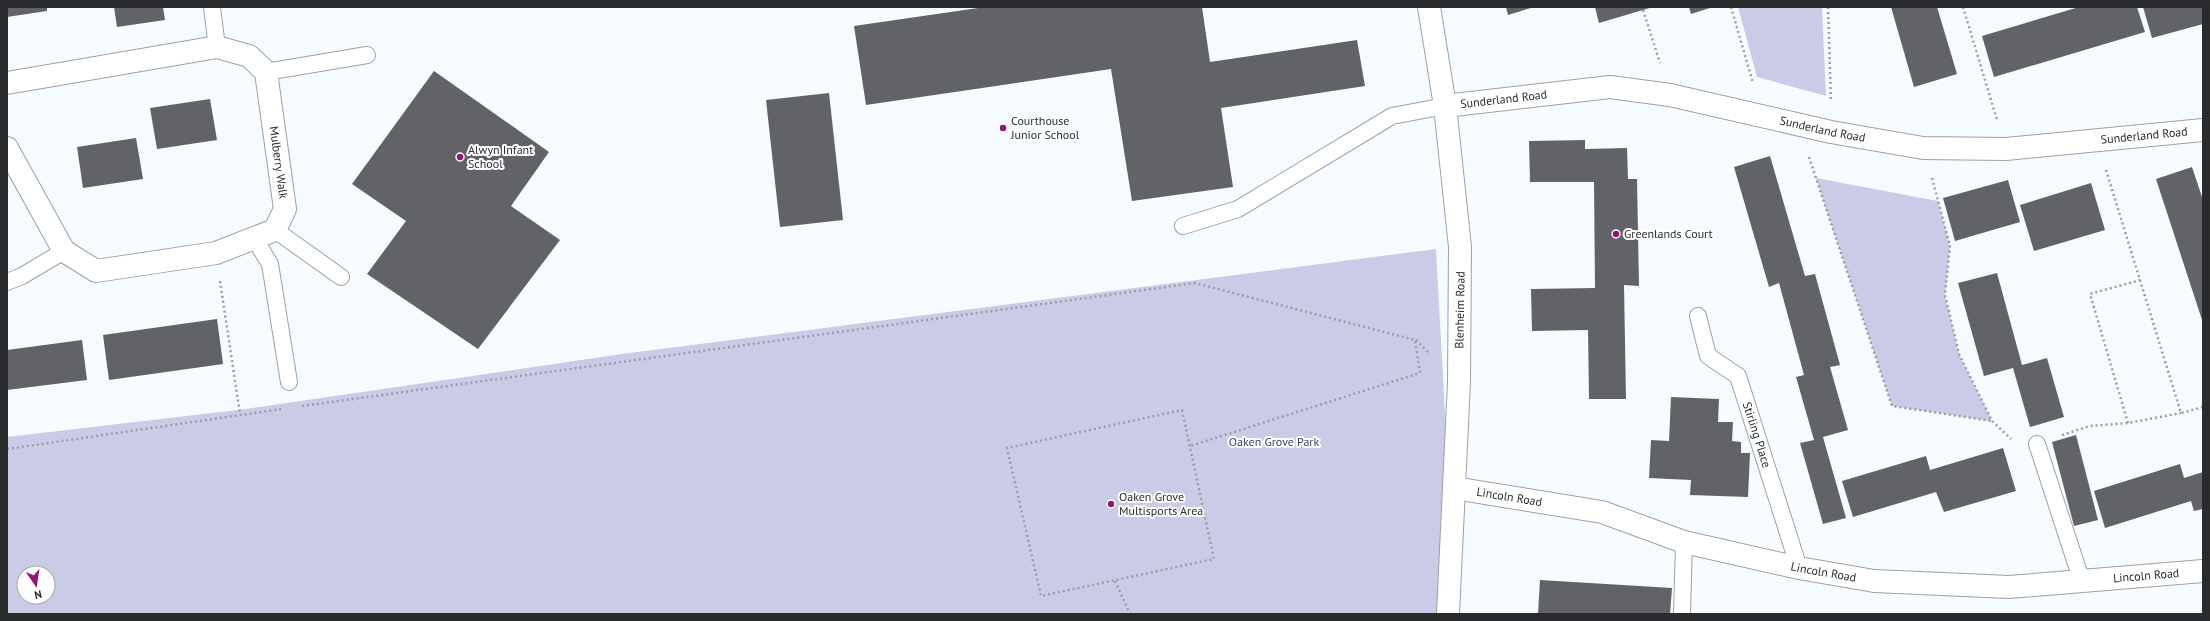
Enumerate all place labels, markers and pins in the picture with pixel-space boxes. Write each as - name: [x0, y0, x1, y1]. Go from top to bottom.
- place label: Courthouse Junior School: [1010, 113, 1080, 142]
- marker: Courthouse Junior School: [998, 123, 1008, 133]
- place label: Alwyn Infant School: [468, 142, 533, 171]
- marker: Alwyn Infant School: [455, 152, 465, 162]
- place label: Greenlands Court: [1624, 226, 1713, 241]
- marker: Greenlands Court: [1611, 229, 1621, 239]
- place label: Oaken Grove Multisports Area: [1119, 489, 1203, 518]
- marker: Oaken Grove Multisports Area: [1106, 499, 1116, 509]

